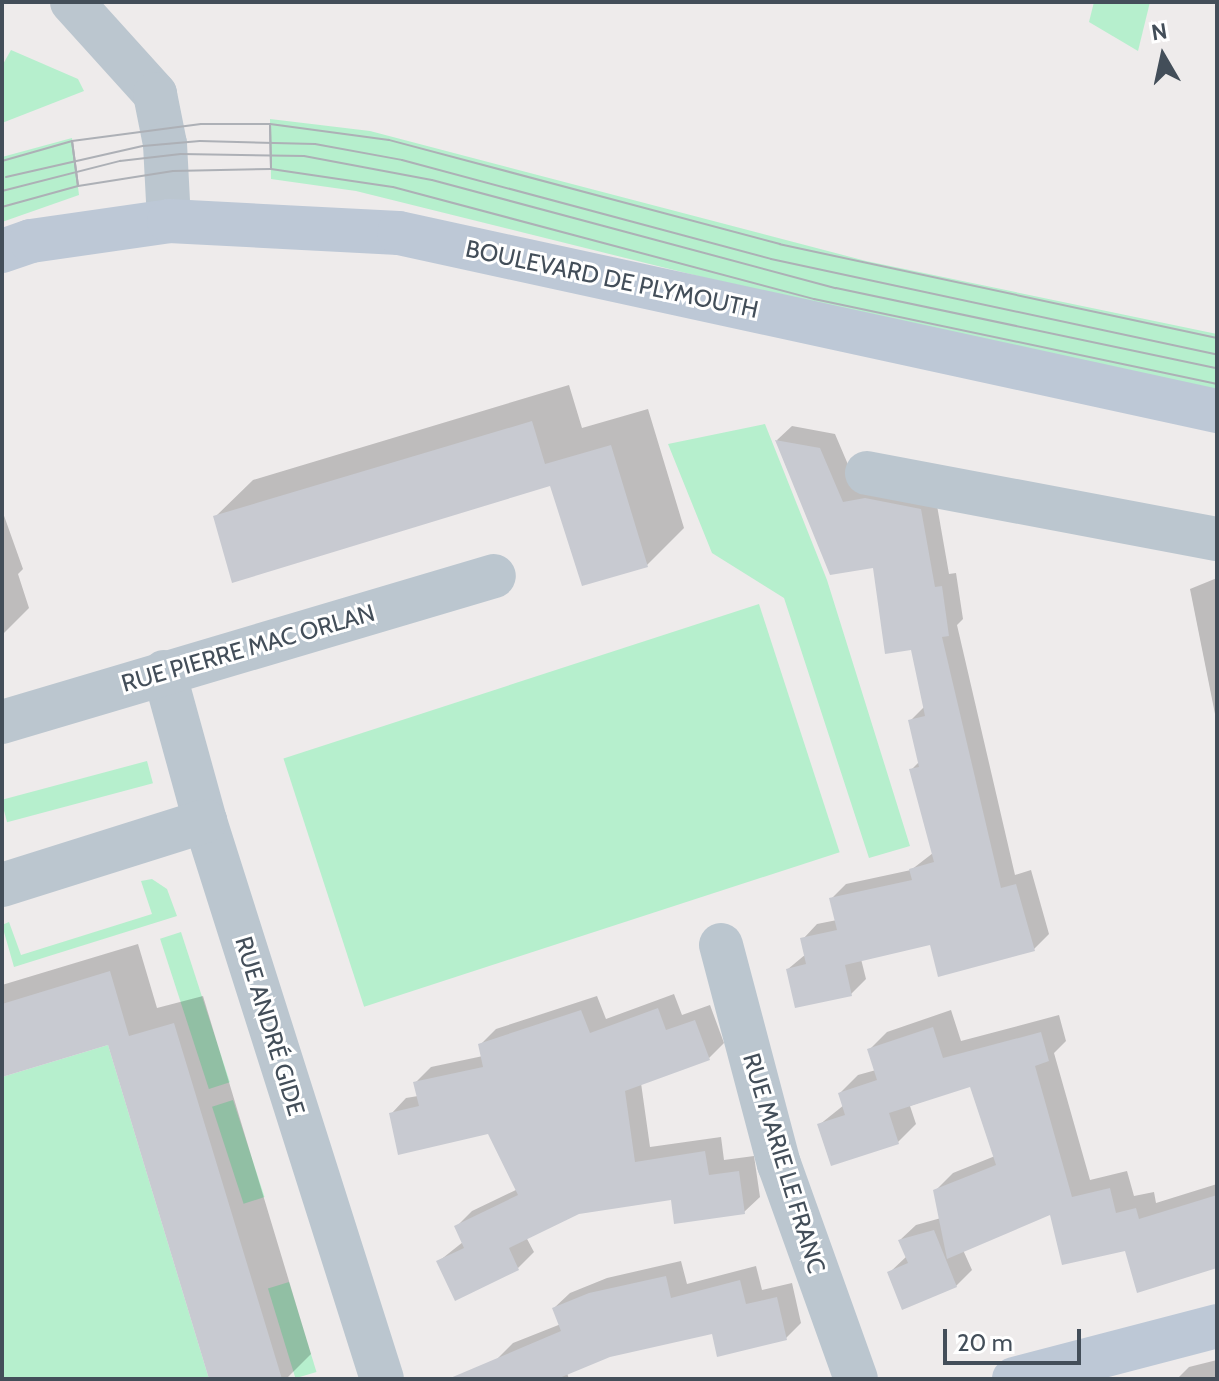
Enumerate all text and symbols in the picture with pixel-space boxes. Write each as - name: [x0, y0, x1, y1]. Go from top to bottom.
- north arrow: [1123, 16, 1203, 96]
- text: N: [1149, 17, 1169, 46]
- street label: BOULEVARD DE PLYMOUTH: [463, 234, 761, 324]
- street label: RUE PIERRE MAC ORLAN: [118, 598, 378, 698]
- street label: RUE ANDRÉ GIDE: [229, 933, 311, 1119]
- street label: RUE MARIE LE FRANC: [737, 1050, 831, 1276]
- scale bar: [947, 1313, 1085, 1363]
- text: 20 m: [957, 1328, 1013, 1357]

